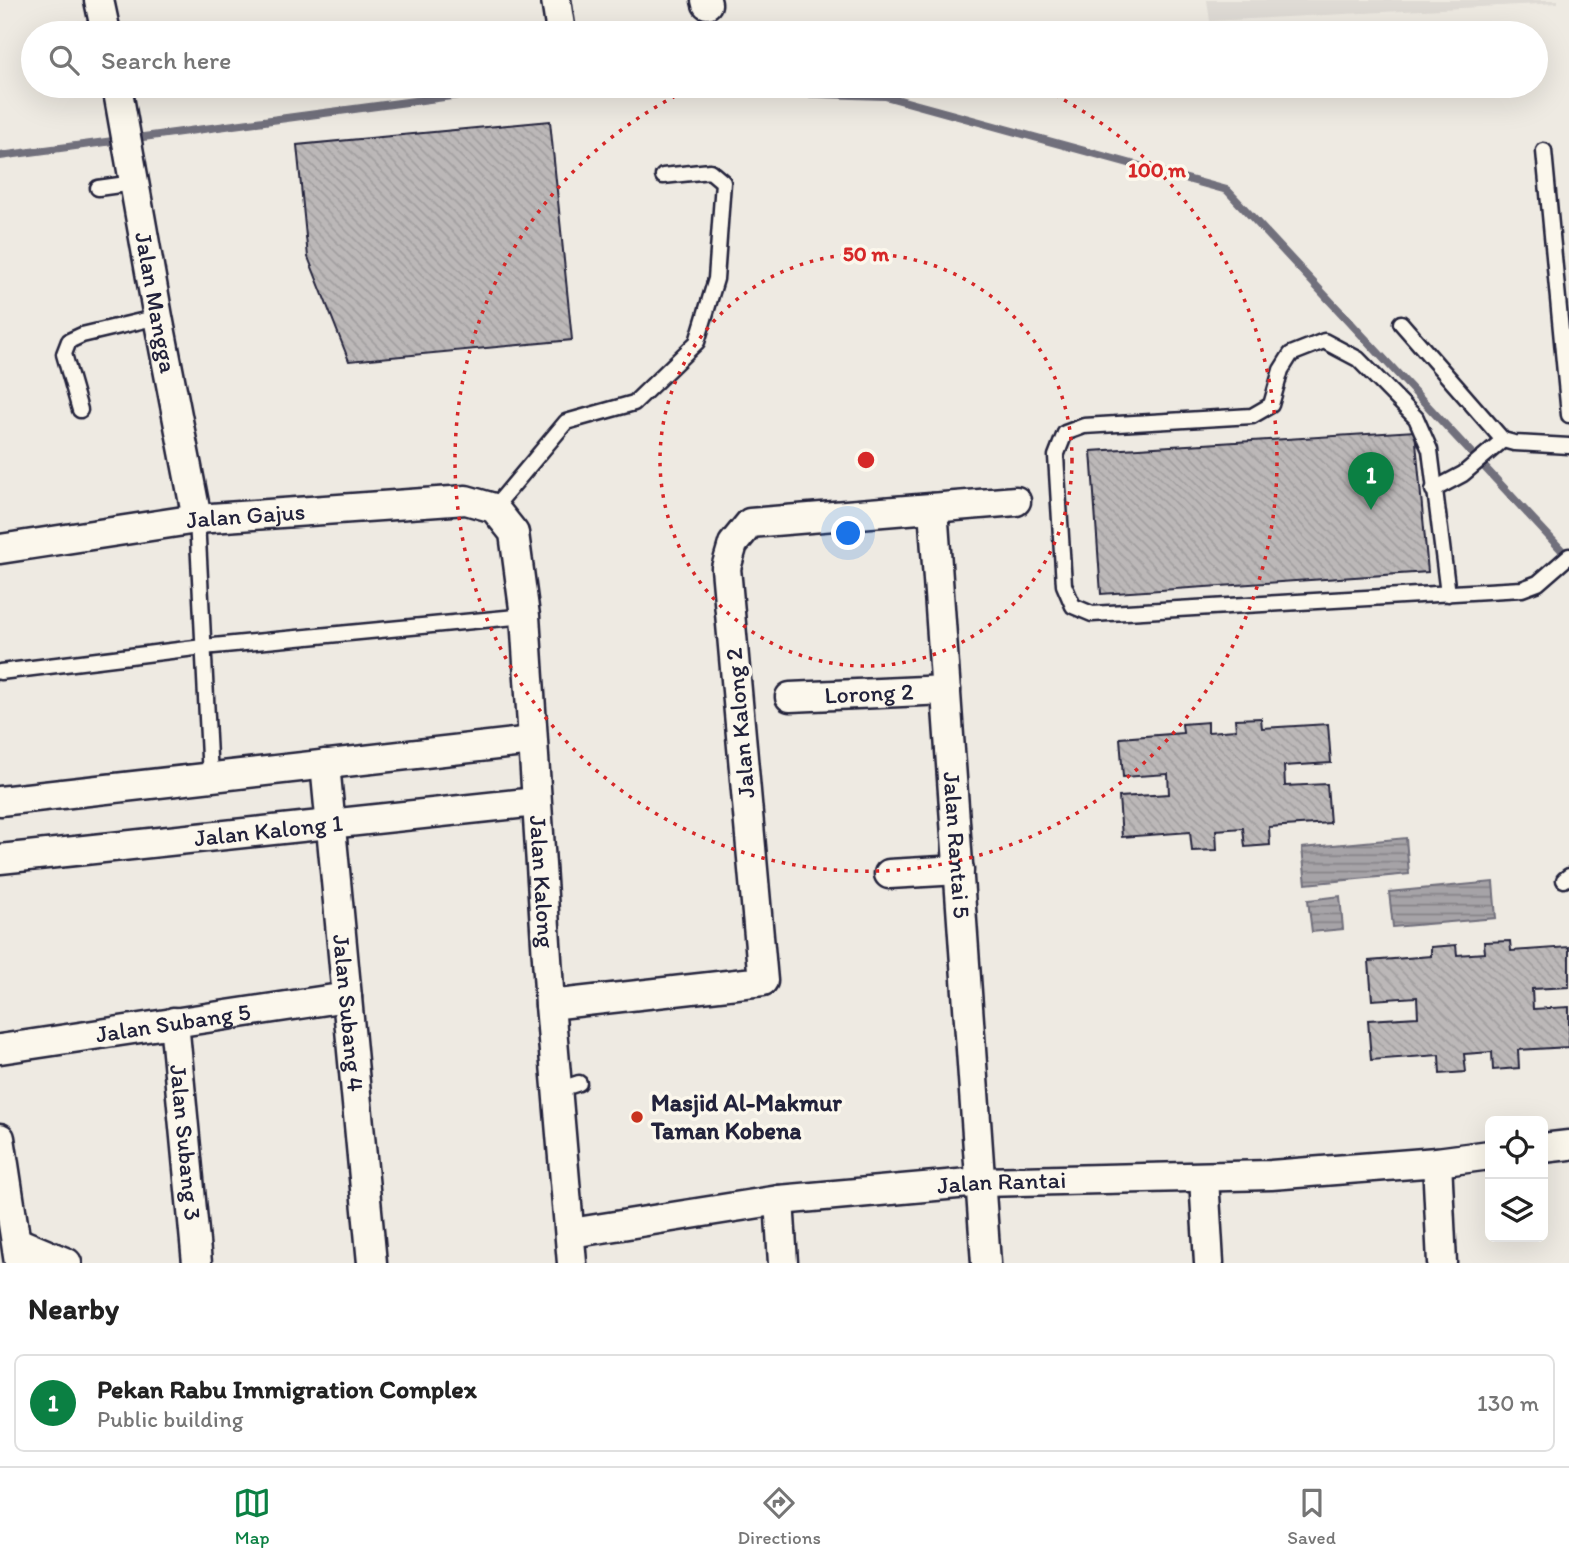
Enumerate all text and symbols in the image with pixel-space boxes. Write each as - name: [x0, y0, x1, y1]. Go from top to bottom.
- search box: [21, 21, 1548, 98]
- icon: search: [45, 41, 83, 79]
- text: Search here: [101, 44, 231, 76]
- text: 100 m: [1128, 157, 1186, 182]
- street label: Jalan Mangga: [129, 230, 184, 376]
- text: 50 m: [843, 241, 890, 266]
- centre of rings: [854, 448, 878, 472]
- pin: 1: [1348, 452, 1394, 510]
- street label: Jalan Gajus: [184, 496, 306, 534]
- your location: [831, 516, 865, 550]
- street label: Jalan Kalong 2: [718, 646, 761, 799]
- street label: Lorong 2: [824, 676, 915, 709]
- street label: Jalan Rantai 5: [938, 771, 977, 920]
- street label: Jalan Kalong 1: [193, 808, 344, 852]
- street label: Jalan Kalong: [524, 814, 561, 950]
- street label: Jalan Subang 4: [327, 933, 371, 1093]
- street label: Jalan Subang 5: [94, 997, 252, 1048]
- street label: Jalan Subang 3: [164, 1063, 208, 1222]
- place label: Masjid Al-Makmur Taman Kobena: [650, 1088, 842, 1145]
- marker: Masjid Al-Makmur Taman Kobena: [629, 1109, 645, 1125]
- map controls: [1485, 1116, 1548, 1242]
- button: locate: [1485, 1116, 1548, 1179]
- street label: Jalan Rantai: [936, 1165, 1067, 1200]
- button: layers: [1485, 1179, 1548, 1242]
- text: Nearby: [28, 1290, 119, 1327]
- text: Pekan Rabu Immigration Complex: [97, 1373, 477, 1405]
- text: 1: [48, 1389, 58, 1417]
- text: 130 m: [1477, 1389, 1539, 1417]
- text: Public building: [97, 1405, 243, 1433]
- tab: Map: [233, 1484, 271, 1549]
- tab: Directions: [737, 1484, 821, 1549]
- tab: Saved: [1287, 1484, 1336, 1549]

